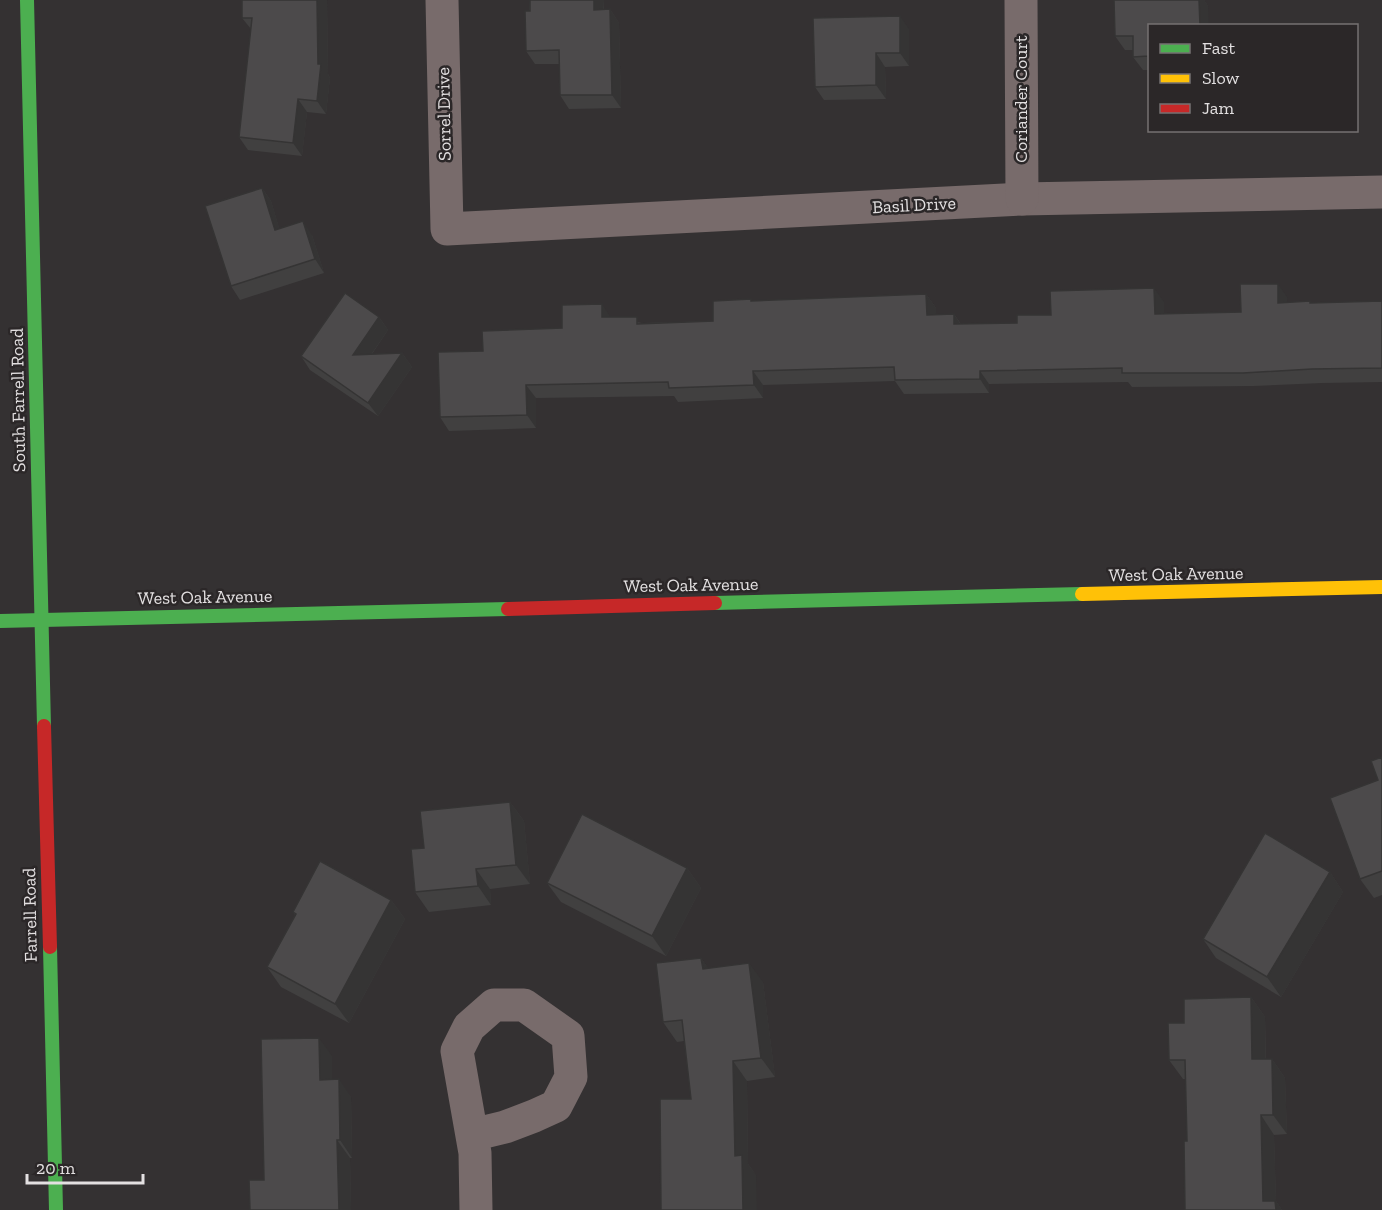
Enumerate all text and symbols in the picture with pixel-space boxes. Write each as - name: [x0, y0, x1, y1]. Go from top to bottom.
- legend: [1148, 24, 1358, 132]
- street label: Coriander Court: [1010, 35, 1032, 163]
- text: Fast: [1202, 37, 1235, 59]
- street label: Sorrel Drive: [432, 67, 456, 161]
- text: Slow: [1202, 67, 1239, 89]
- text: Jam: [1202, 97, 1234, 119]
- street label: Basil Drive: [872, 192, 956, 218]
- street label: South Farrell Road: [6, 328, 30, 472]
- street label: West Oak Avenue: [1108, 562, 1244, 586]
- street label: West Oak Avenue: [623, 573, 759, 597]
- street label: West Oak Avenue: [137, 585, 273, 609]
- street label: Farrell Road: [18, 867, 42, 962]
- scale bar: [27, 1147, 142, 1185]
- text: 20 m: [36, 1157, 76, 1179]

